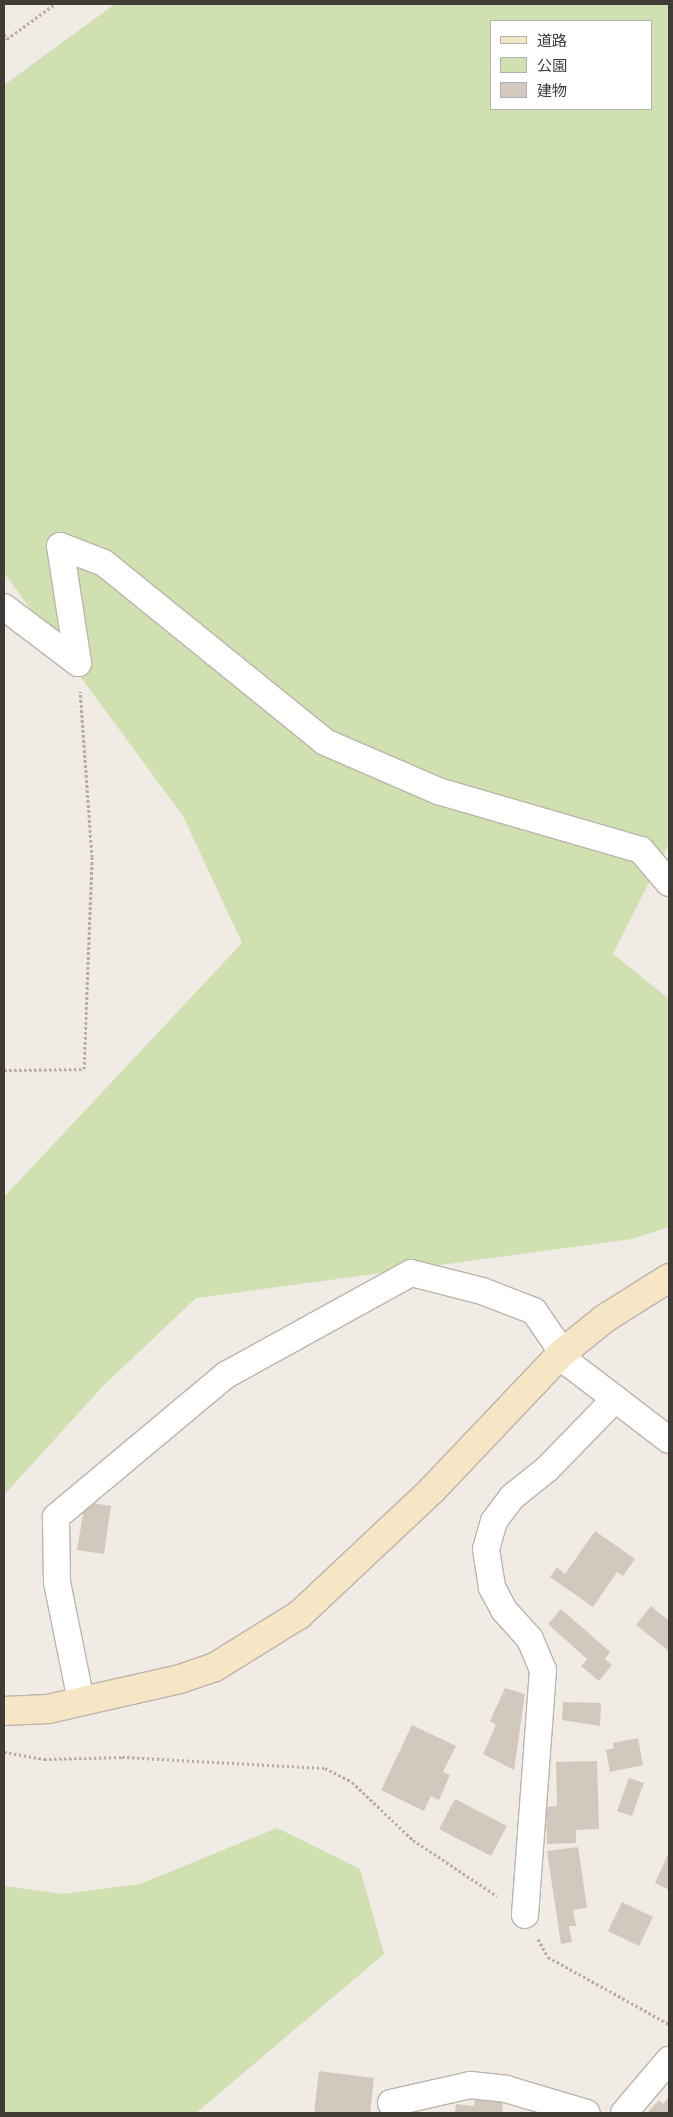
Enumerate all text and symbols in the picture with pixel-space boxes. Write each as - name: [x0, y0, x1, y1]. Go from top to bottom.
- legend: [490, 20, 653, 110]
- text: 道路: [537, 32, 567, 50]
- text: 公園: [537, 57, 567, 75]
- text: 建物: [537, 82, 567, 100]

